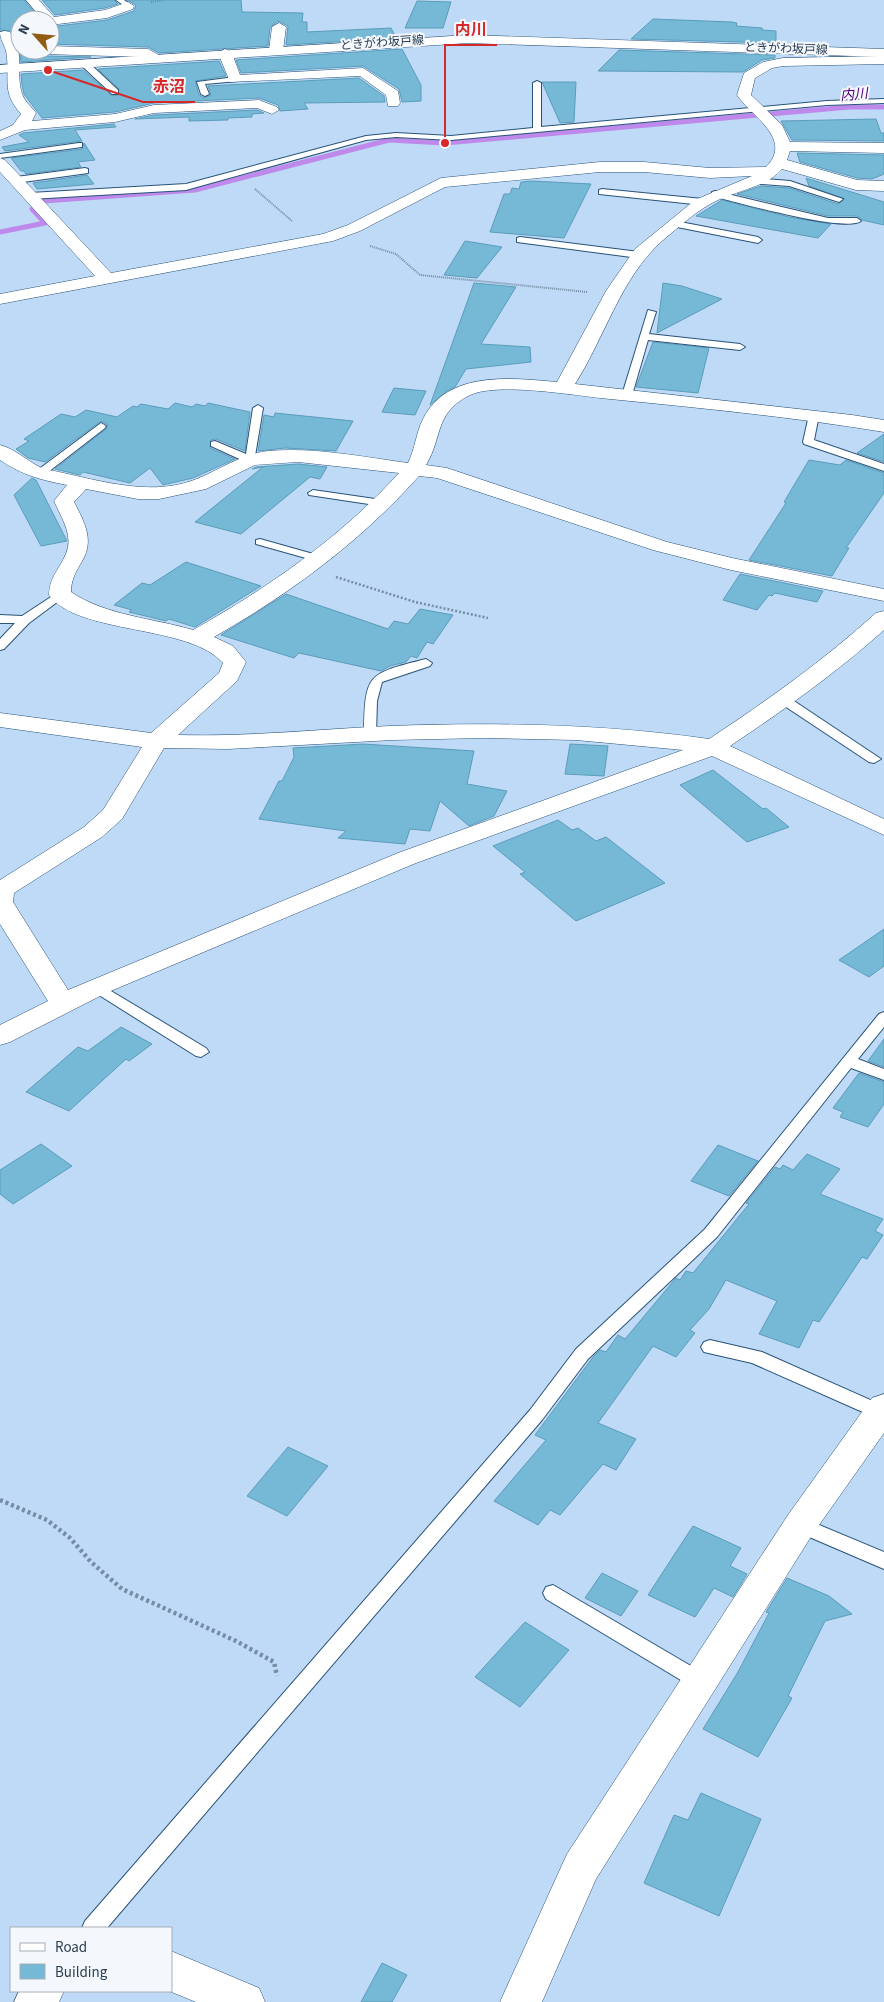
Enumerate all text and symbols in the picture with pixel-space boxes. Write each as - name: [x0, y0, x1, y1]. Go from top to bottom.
- north arrow: [10, 10, 60, 60]
- callout: 内川: [445, 14, 497, 45]
- text: 内川: [455, 19, 487, 41]
- text: N: [13, 21, 35, 38]
- street label: ときがわ坂戸線: [340, 32, 424, 54]
- street label: ときがわ坂戸線: [744, 39, 828, 59]
- callout: 赤沼: [143, 71, 195, 102]
- text: 赤沼: [153, 76, 185, 98]
- water label: 内川: [839, 84, 871, 106]
- legend: [10, 1927, 172, 1992]
- text: Road: [55, 1937, 87, 1958]
- text: Building: [55, 1962, 108, 1983]

